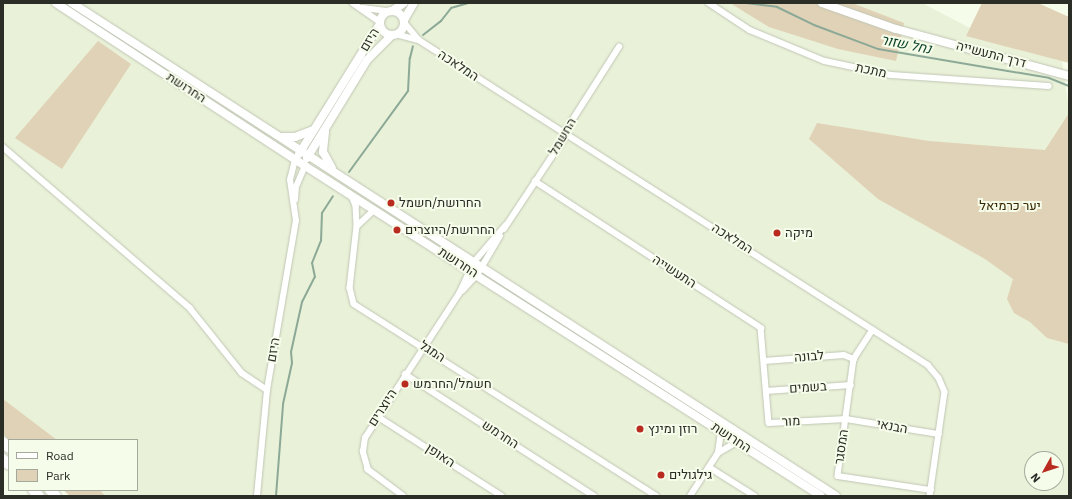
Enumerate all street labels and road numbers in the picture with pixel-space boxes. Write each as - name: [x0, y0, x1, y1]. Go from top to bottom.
- street label: היזם: [357, 26, 383, 54]
- street label: דרך התעשייה: [954, 38, 1028, 72]
- street label: המלאכה: [435, 47, 481, 85]
- street label: מתכת: [854, 60, 888, 82]
- street label: החרושת: [163, 69, 209, 107]
- street label: החשמל: [546, 115, 580, 159]
- street label: המלאכה: [709, 220, 755, 258]
- street label: החרושת: [435, 244, 481, 282]
- street label: התעשייה: [649, 252, 699, 292]
- street label: היזם: [264, 337, 284, 363]
- street label: המגל: [416, 338, 448, 366]
- street label: לבונה: [794, 348, 824, 366]
- street label: בשמים: [789, 379, 827, 397]
- street label: היוצרים: [365, 387, 401, 429]
- street label: מור: [781, 414, 801, 430]
- street label: החרמש: [479, 417, 521, 453]
- street label: הבנאי: [875, 417, 909, 437]
- street label: החרושת: [708, 419, 754, 457]
- street label: המסגר: [832, 428, 852, 466]
- street label: האופן: [422, 441, 458, 471]

